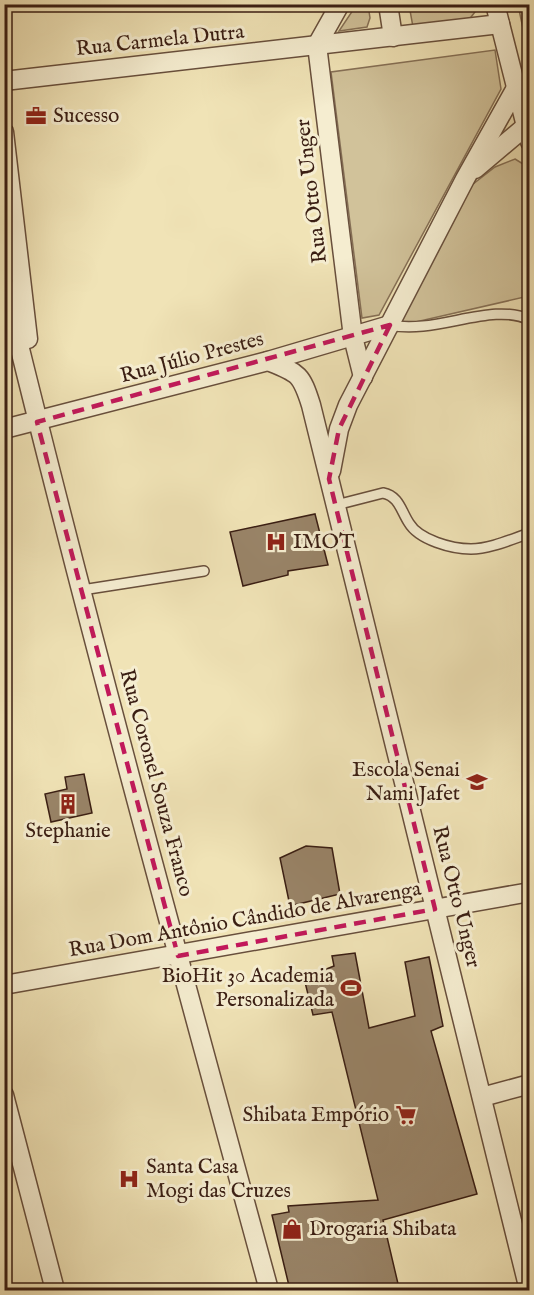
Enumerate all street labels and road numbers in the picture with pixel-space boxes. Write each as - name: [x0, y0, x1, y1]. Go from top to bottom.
- street label: Rua Carmela Dutra: [74, 19, 246, 63]
- street label: Rua Otto Unger: [290, 117, 334, 265]
- street label: Rua Júlio Prestes: [117, 326, 267, 390]
- street label: Rua Coronel Souza Franco: [113, 666, 199, 900]
- street label: Rua Otto Unger: [425, 823, 487, 971]
- street label: Rua Dom Antônio Cândido de Alvarenga: [67, 876, 424, 964]

